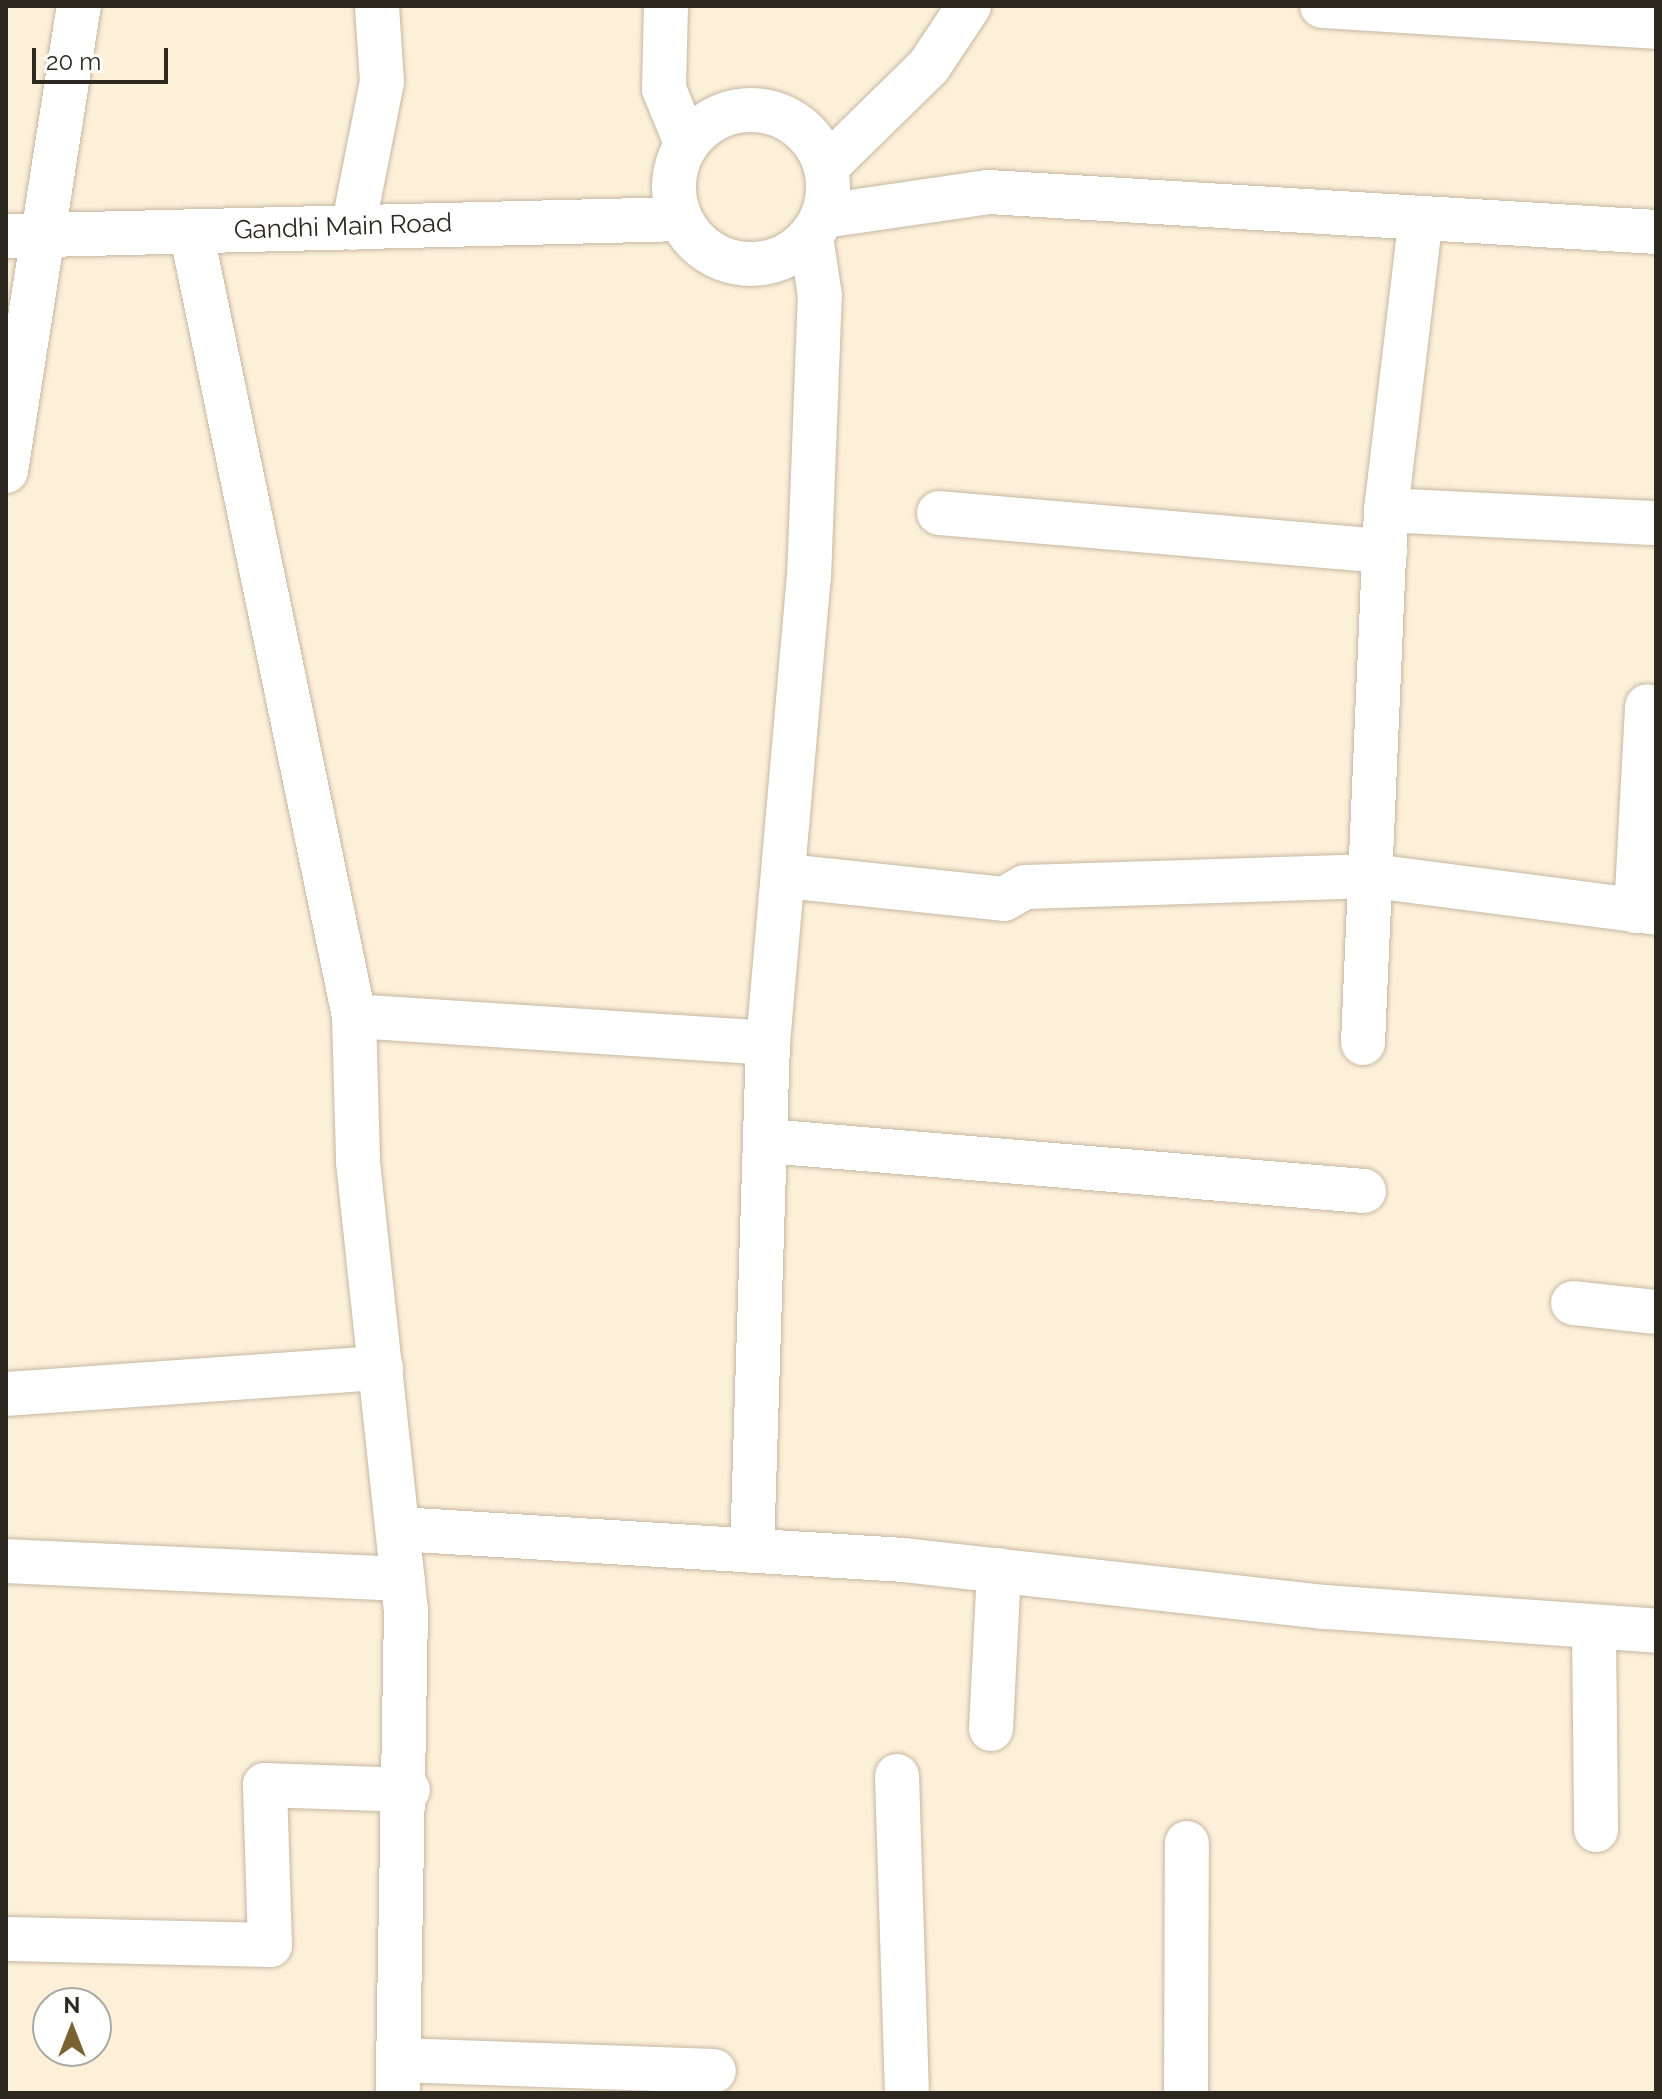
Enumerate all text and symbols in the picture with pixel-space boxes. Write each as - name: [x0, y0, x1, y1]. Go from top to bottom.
- scale bar: [36, 32, 172, 82]
- text: 20 m: [46, 47, 101, 76]
- street label: Gandhi Main Road: [233, 208, 453, 246]
- north arrow: [32, 1987, 112, 2067]
- text: N: [64, 1992, 80, 2018]

